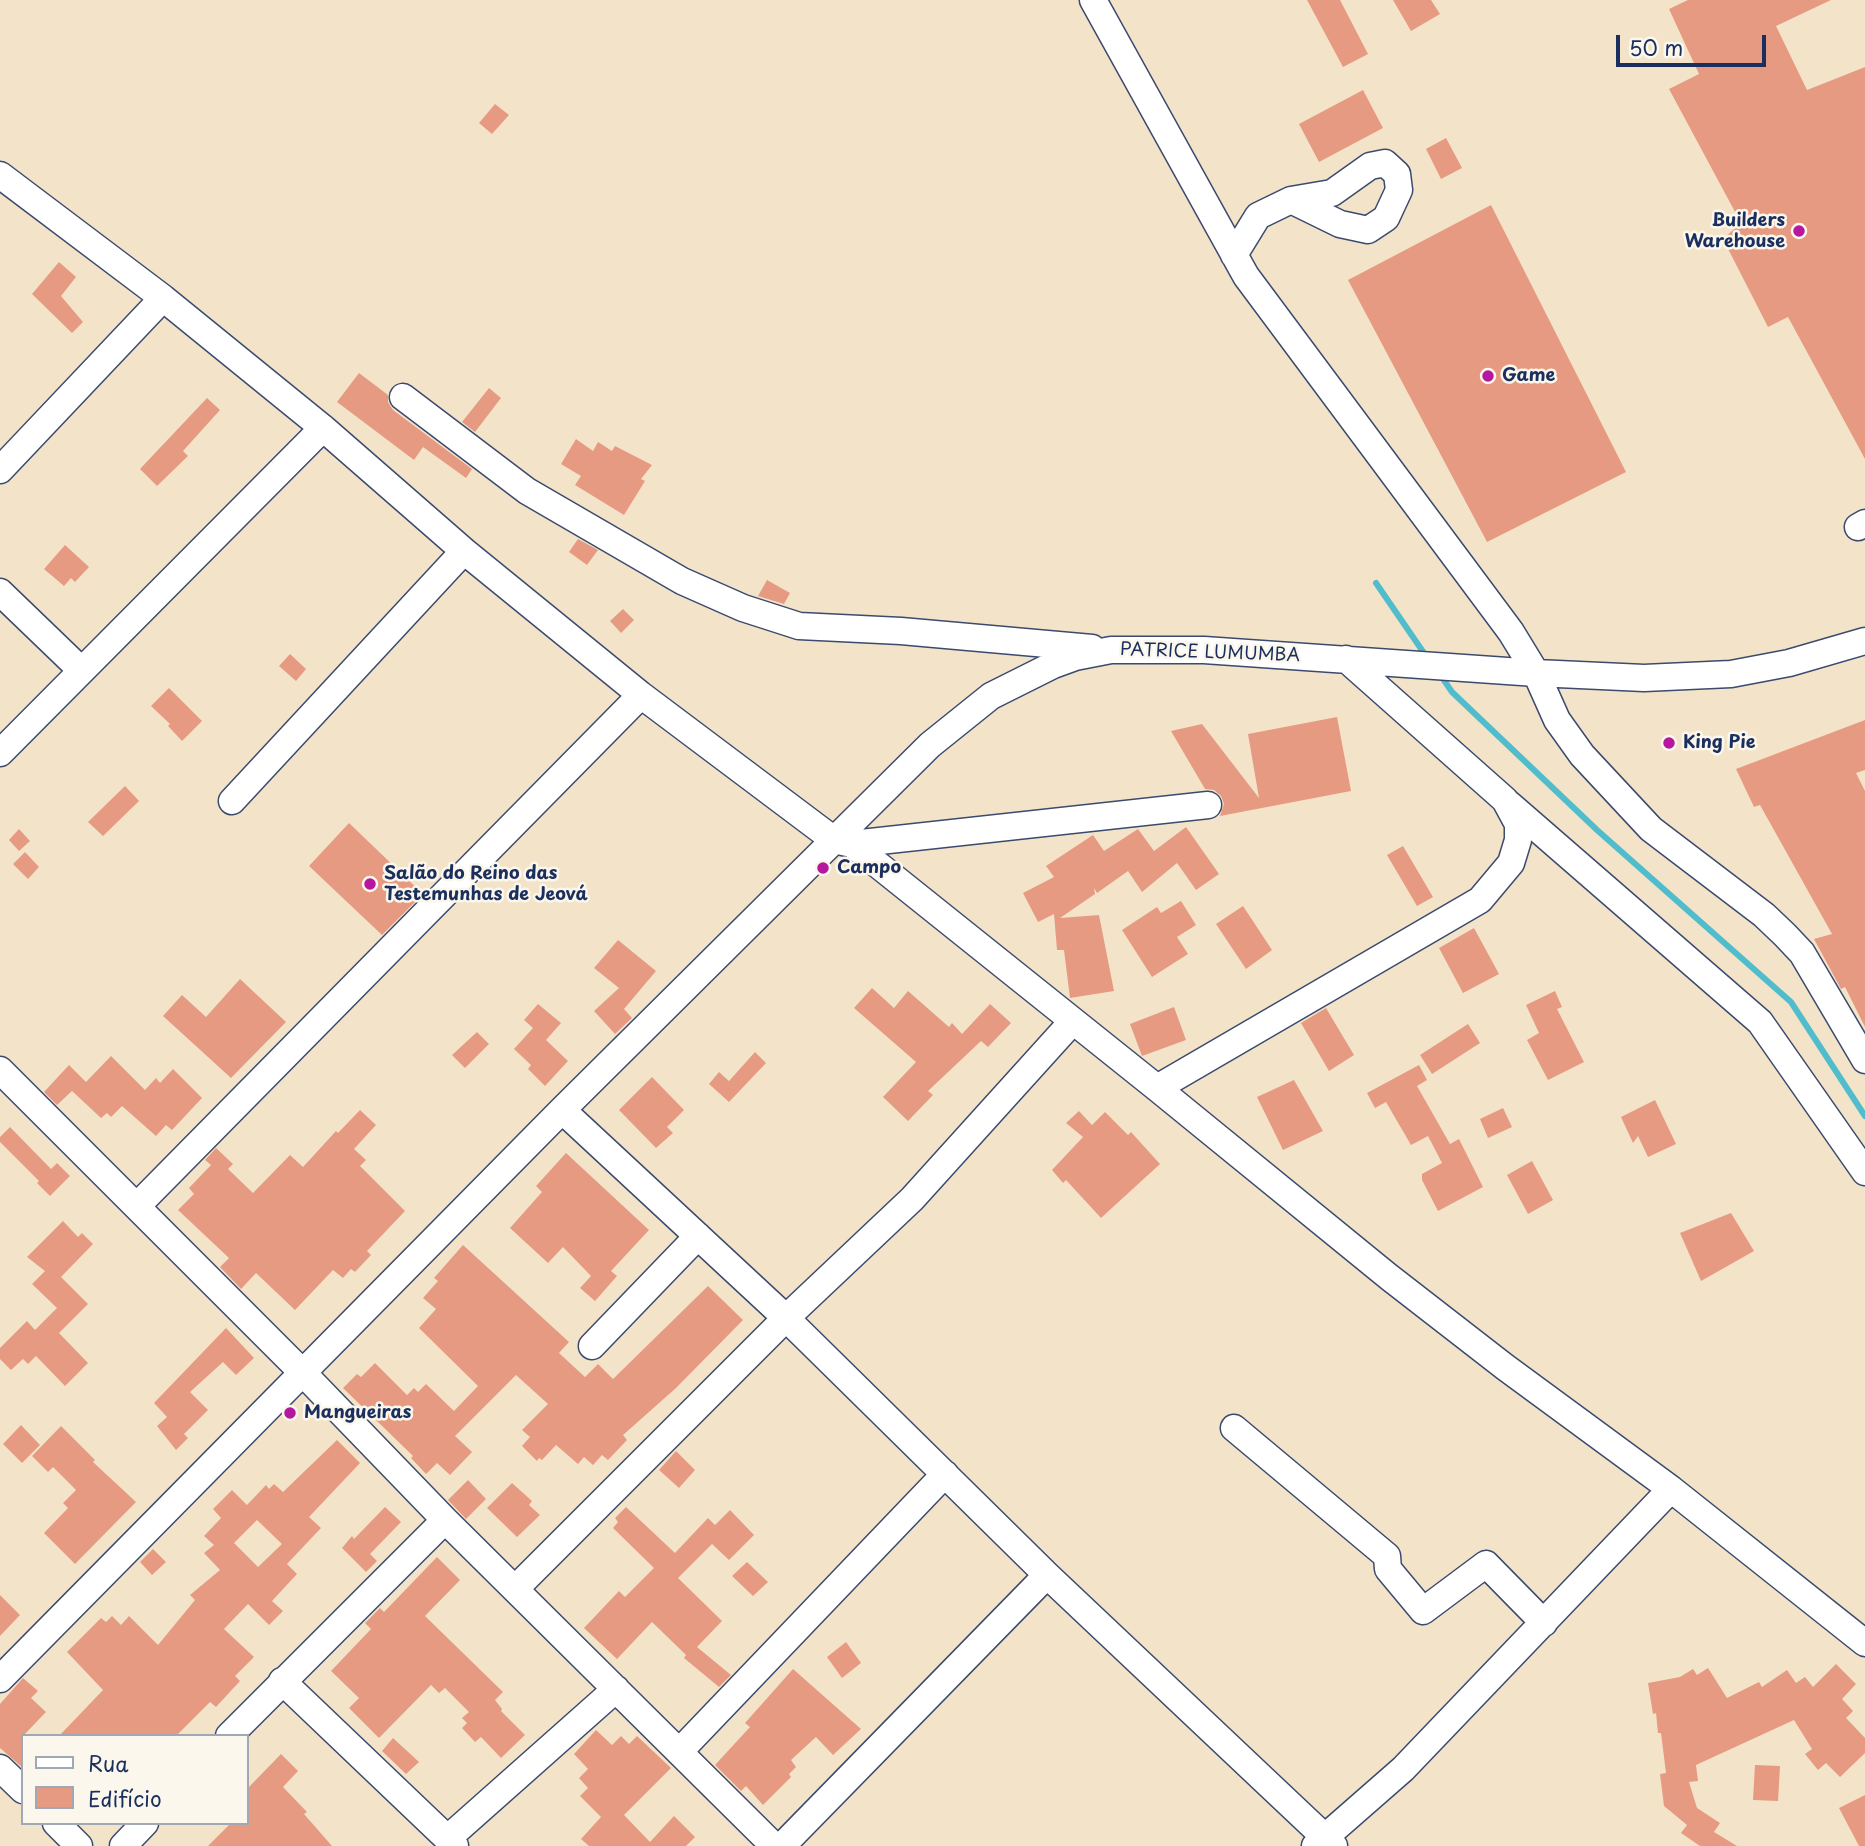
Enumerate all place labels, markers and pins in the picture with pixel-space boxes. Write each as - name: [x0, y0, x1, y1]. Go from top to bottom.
- place label: Builders Warehouse: [1685, 210, 1785, 252]
- marker: Builders Warehouse: [1791, 223, 1807, 239]
- place label: Game: [1502, 365, 1555, 387]
- marker: Game: [1480, 368, 1496, 384]
- place label: King Pie: [1683, 732, 1755, 754]
- marker: King Pie: [1661, 735, 1677, 751]
- place label: Campo: [837, 857, 901, 879]
- marker: Campo: [815, 860, 831, 876]
- place label: Salão do Reino das Testemunhas de Jeová: [384, 863, 588, 906]
- marker: Salão do Reino das Testemunhas de Jeová: [362, 876, 378, 892]
- place label: Mangueiras: [304, 1402, 411, 1424]
- marker: Mangueiras: [282, 1405, 298, 1421]

